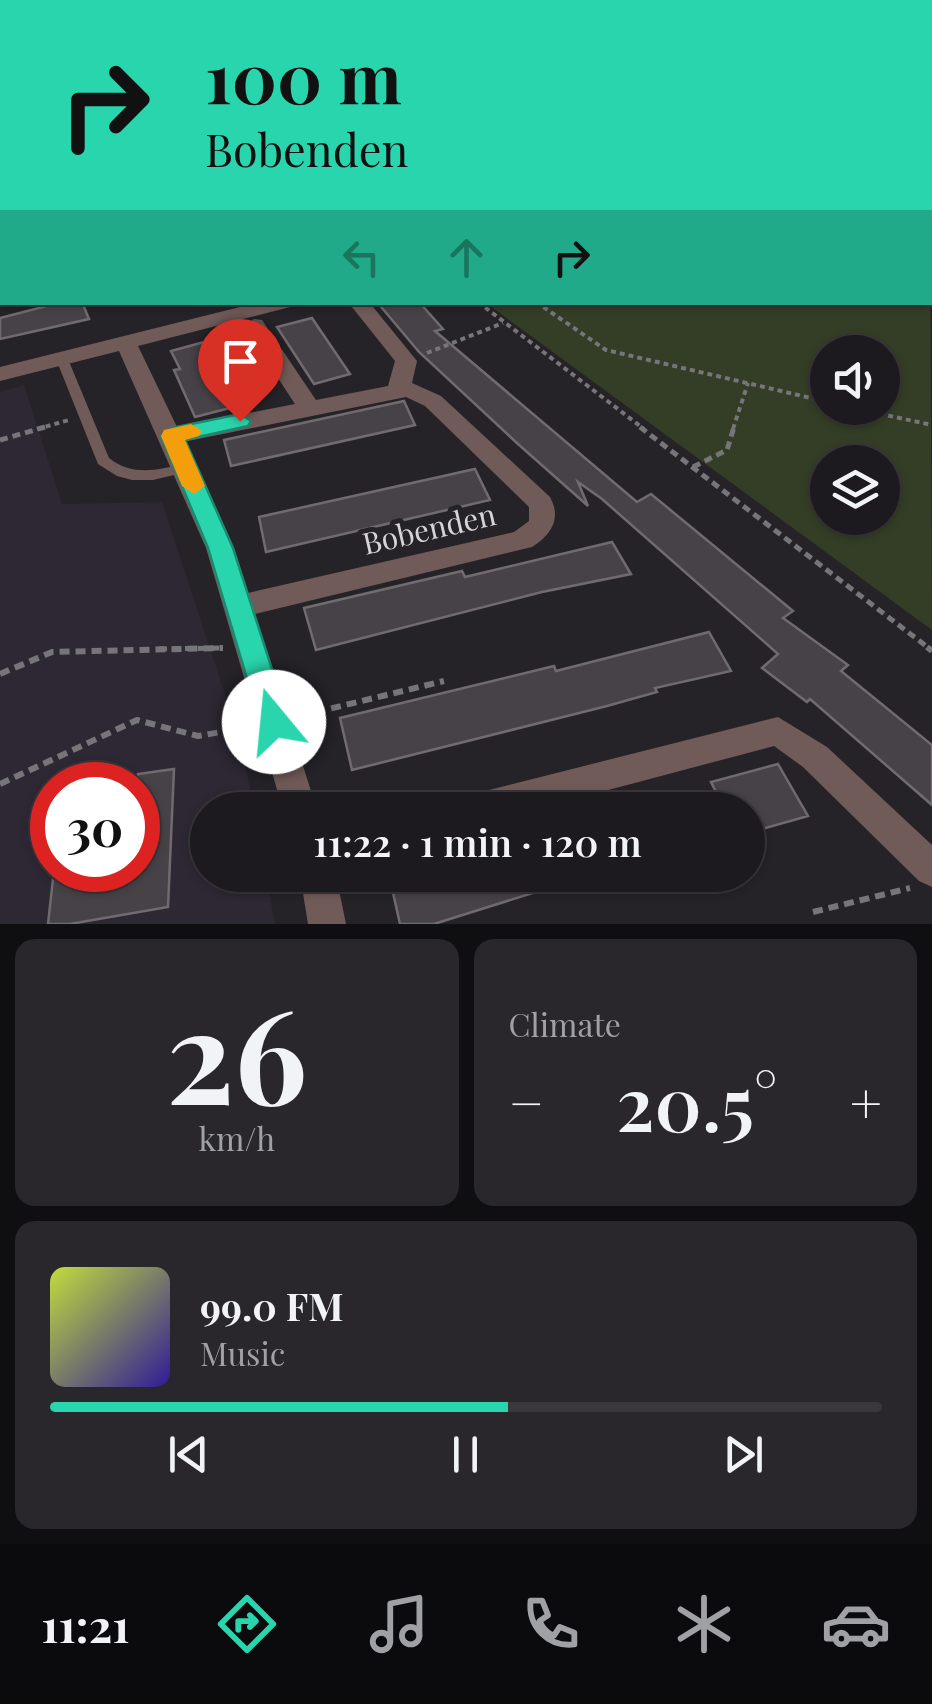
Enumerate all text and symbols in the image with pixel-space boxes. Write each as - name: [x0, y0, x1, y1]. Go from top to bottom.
- text: 100 m: [205, 28, 402, 122]
- icon: right: [40, 40, 170, 170]
- text: Bobenden: [205, 118, 408, 178]
- icon: left: [334, 230, 389, 285]
- icon: ahead: [439, 230, 494, 285]
- icon: right: [544, 230, 599, 285]
- pin: [198, 319, 283, 422]
- icon: arrive: [213, 334, 268, 389]
- map controls: [810, 335, 900, 535]
- button: sound: [810, 335, 900, 425]
- button: layers: [810, 445, 900, 535]
- street label: Bobenden: [358, 493, 500, 563]
- position arrow: [222, 670, 326, 774]
- speed limit sign: 30: [30, 762, 160, 892]
- text: 11:22 · 1 min · 120 m: [313, 816, 642, 867]
- text: 26: [166, 964, 307, 1138]
- text: Climate: [509, 1002, 621, 1045]
- text: 20.5°: [616, 1051, 778, 1151]
- text: −: [509, 1064, 544, 1138]
- text: +: [850, 1064, 882, 1138]
- text: km/h: [198, 1116, 275, 1159]
- text: 99.0 FM: [200, 1280, 343, 1331]
- text: Music: [200, 1331, 285, 1374]
- icon: previous: [161, 1427, 216, 1482]
- icon: pause: [438, 1427, 493, 1482]
- icon: next: [716, 1427, 771, 1482]
- icon: directions: [212, 1589, 282, 1659]
- icon: music: [364, 1589, 434, 1659]
- icon: phone: [516, 1589, 586, 1659]
- icon: climate: [669, 1589, 739, 1659]
- icon: car: [821, 1589, 891, 1659]
- text: 11:21: [41, 1594, 129, 1654]

